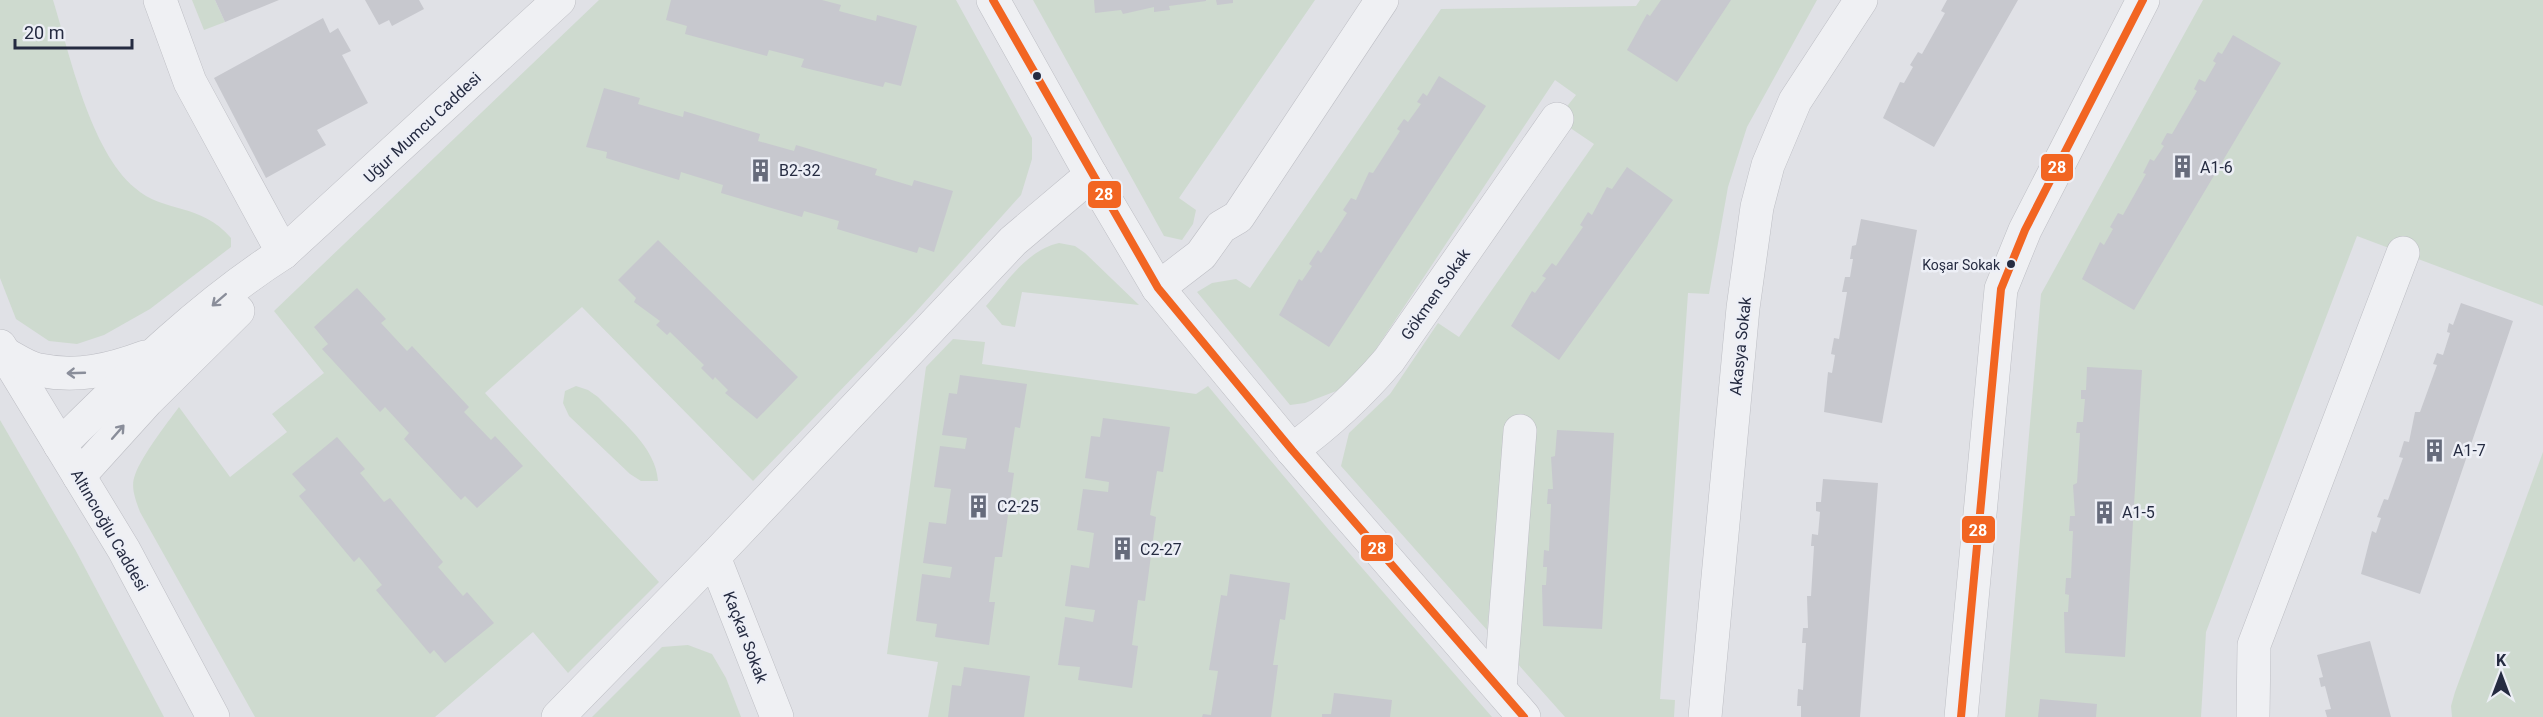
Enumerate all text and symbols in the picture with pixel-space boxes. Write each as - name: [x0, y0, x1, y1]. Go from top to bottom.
- scale bar: [15, 12, 132, 50]
- text: 20 m: [24, 22, 64, 43]
- street label: Uğur Mumcu Caddesi: [360, 68, 485, 187]
- unlabelled marker: [1031, 70, 1043, 82]
- line badge: 28: [2040, 153, 2074, 182]
- building icon: A1-6: [2169, 154, 2195, 180]
- building icon: B2-32: [748, 157, 774, 183]
- text: 28: [2048, 158, 2066, 177]
- place label: A1-6: [2200, 158, 2233, 177]
- place label: B2-32: [779, 161, 820, 180]
- line badge: 28: [1087, 180, 1122, 209]
- text: 28: [1095, 185, 1113, 204]
- street label: Gökmen Sokak: [1397, 244, 1474, 344]
- place label: Koşar Sokak: [1922, 257, 2001, 273]
- marker: Koşar Sokak: [2005, 258, 2017, 270]
- one-way arrow: [211, 293, 227, 306]
- street label: Akasya Sokak: [1726, 295, 1755, 396]
- one-way arrow: [66, 367, 86, 378]
- one-way arrow: [111, 425, 125, 440]
- building icon: A1-7: [2422, 437, 2448, 463]
- place label: A1-7: [2453, 441, 2486, 460]
- street label: Altıncıoğlu Caddesi: [67, 466, 152, 594]
- building icon: C2-25: [966, 493, 992, 519]
- place label: C2-25: [997, 497, 1039, 516]
- building icon: A1-5: [2091, 499, 2117, 525]
- place label: A1-5: [2122, 503, 2155, 522]
- line badge: 28: [1961, 515, 1996, 544]
- text: 28: [1969, 521, 1987, 540]
- line badge: 28: [1360, 534, 1394, 562]
- building icon: C2-27: [1109, 536, 1135, 562]
- text: 28: [1368, 539, 1386, 558]
- place label: C2-27: [1140, 540, 1182, 559]
- street label: Kaçkar Sokak: [719, 589, 772, 687]
- north arrow: [2471, 645, 2531, 705]
- text: K: [2496, 651, 2507, 670]

